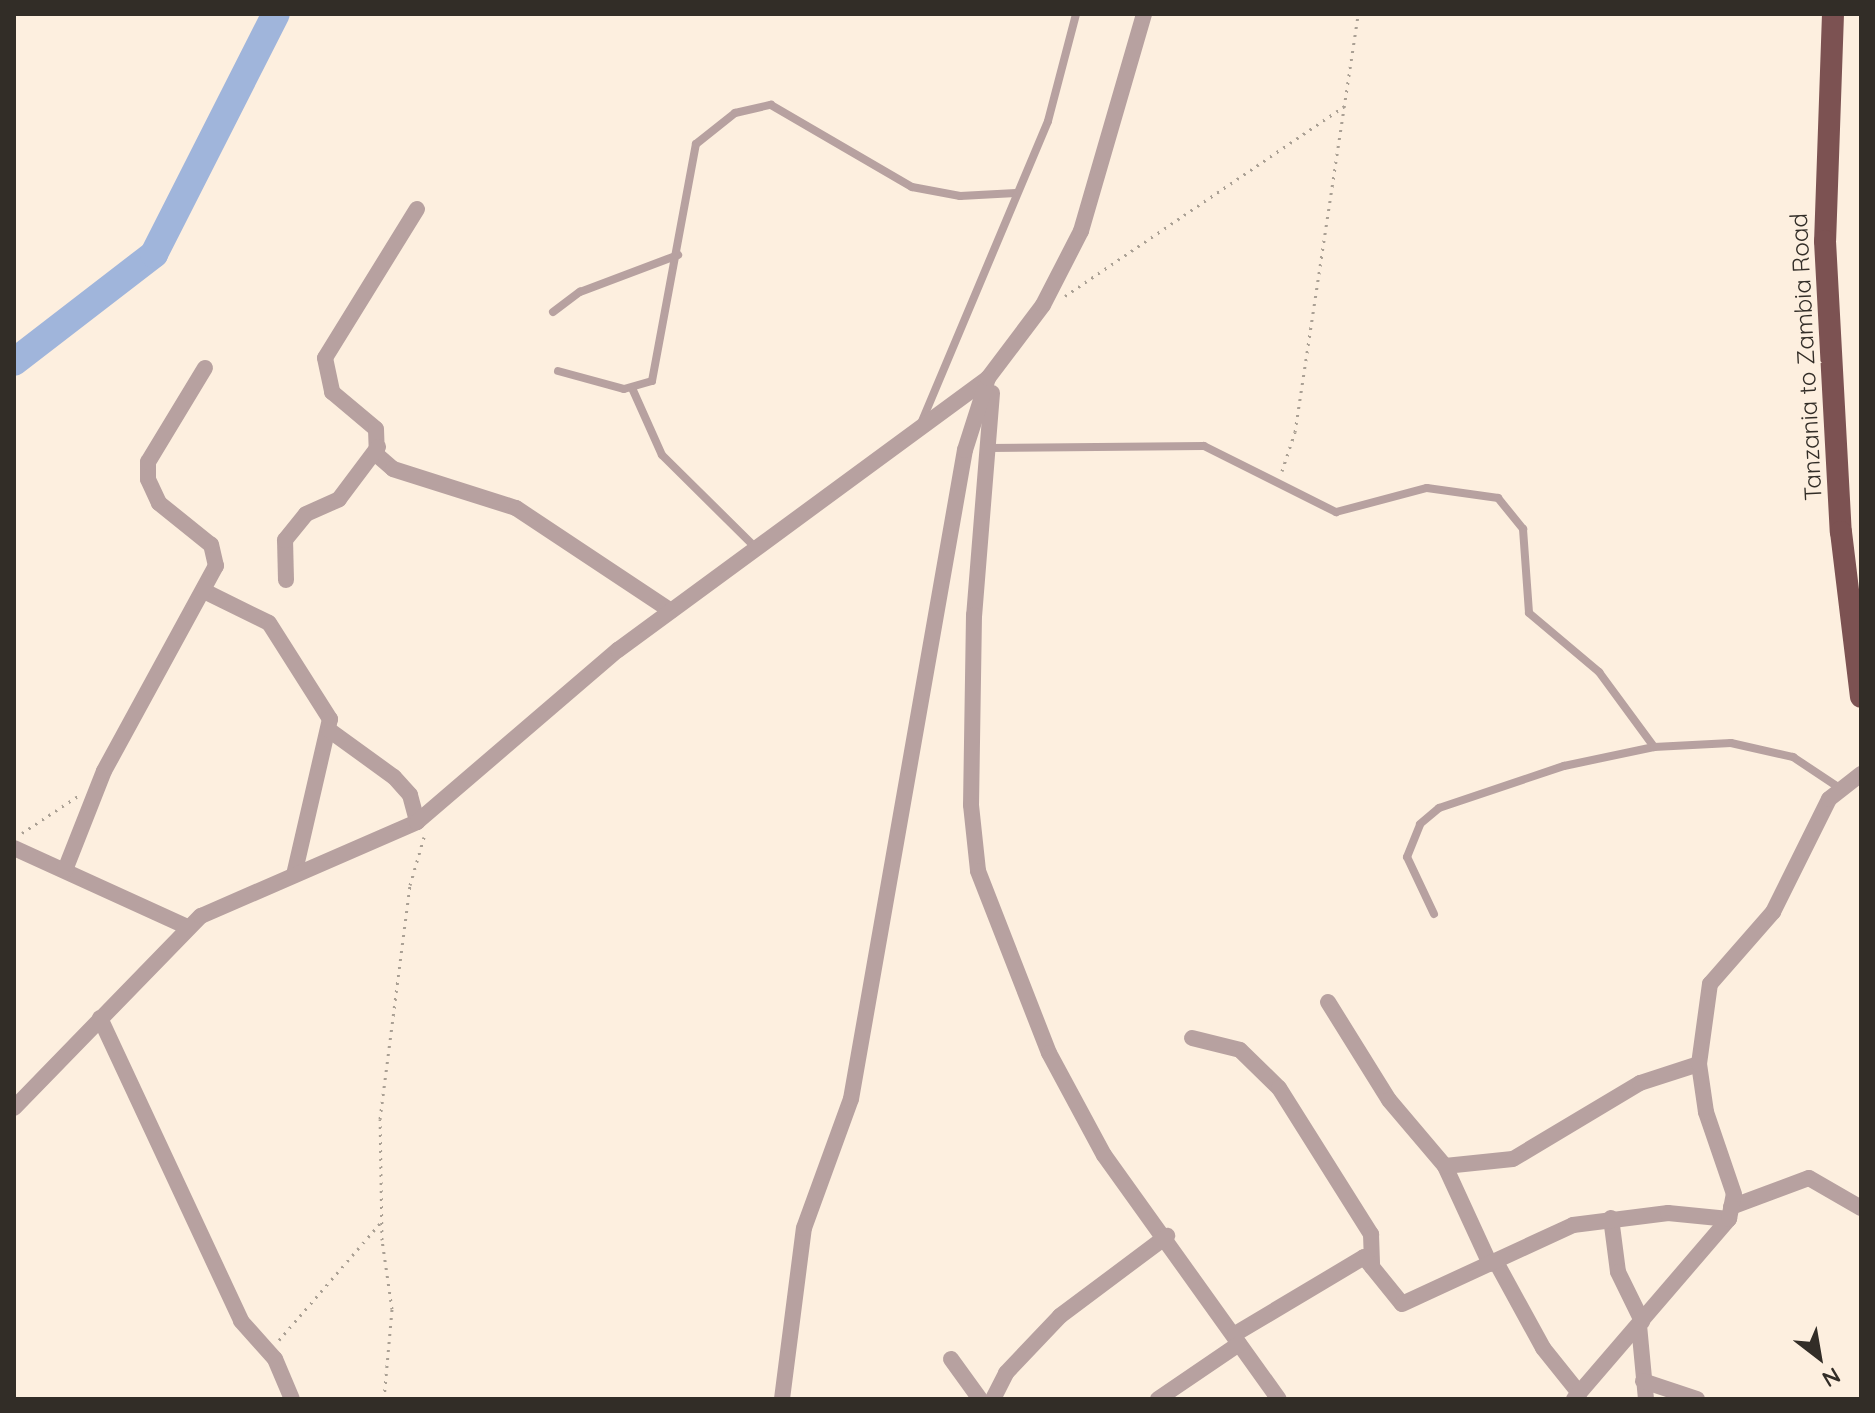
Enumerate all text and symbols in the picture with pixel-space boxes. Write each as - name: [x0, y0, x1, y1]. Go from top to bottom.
- street label: Tanzania to Zambia Road: [1784, 212, 1828, 502]
- north arrow: [1779, 1317, 1859, 1397]
- text: N: [1817, 1361, 1846, 1394]

